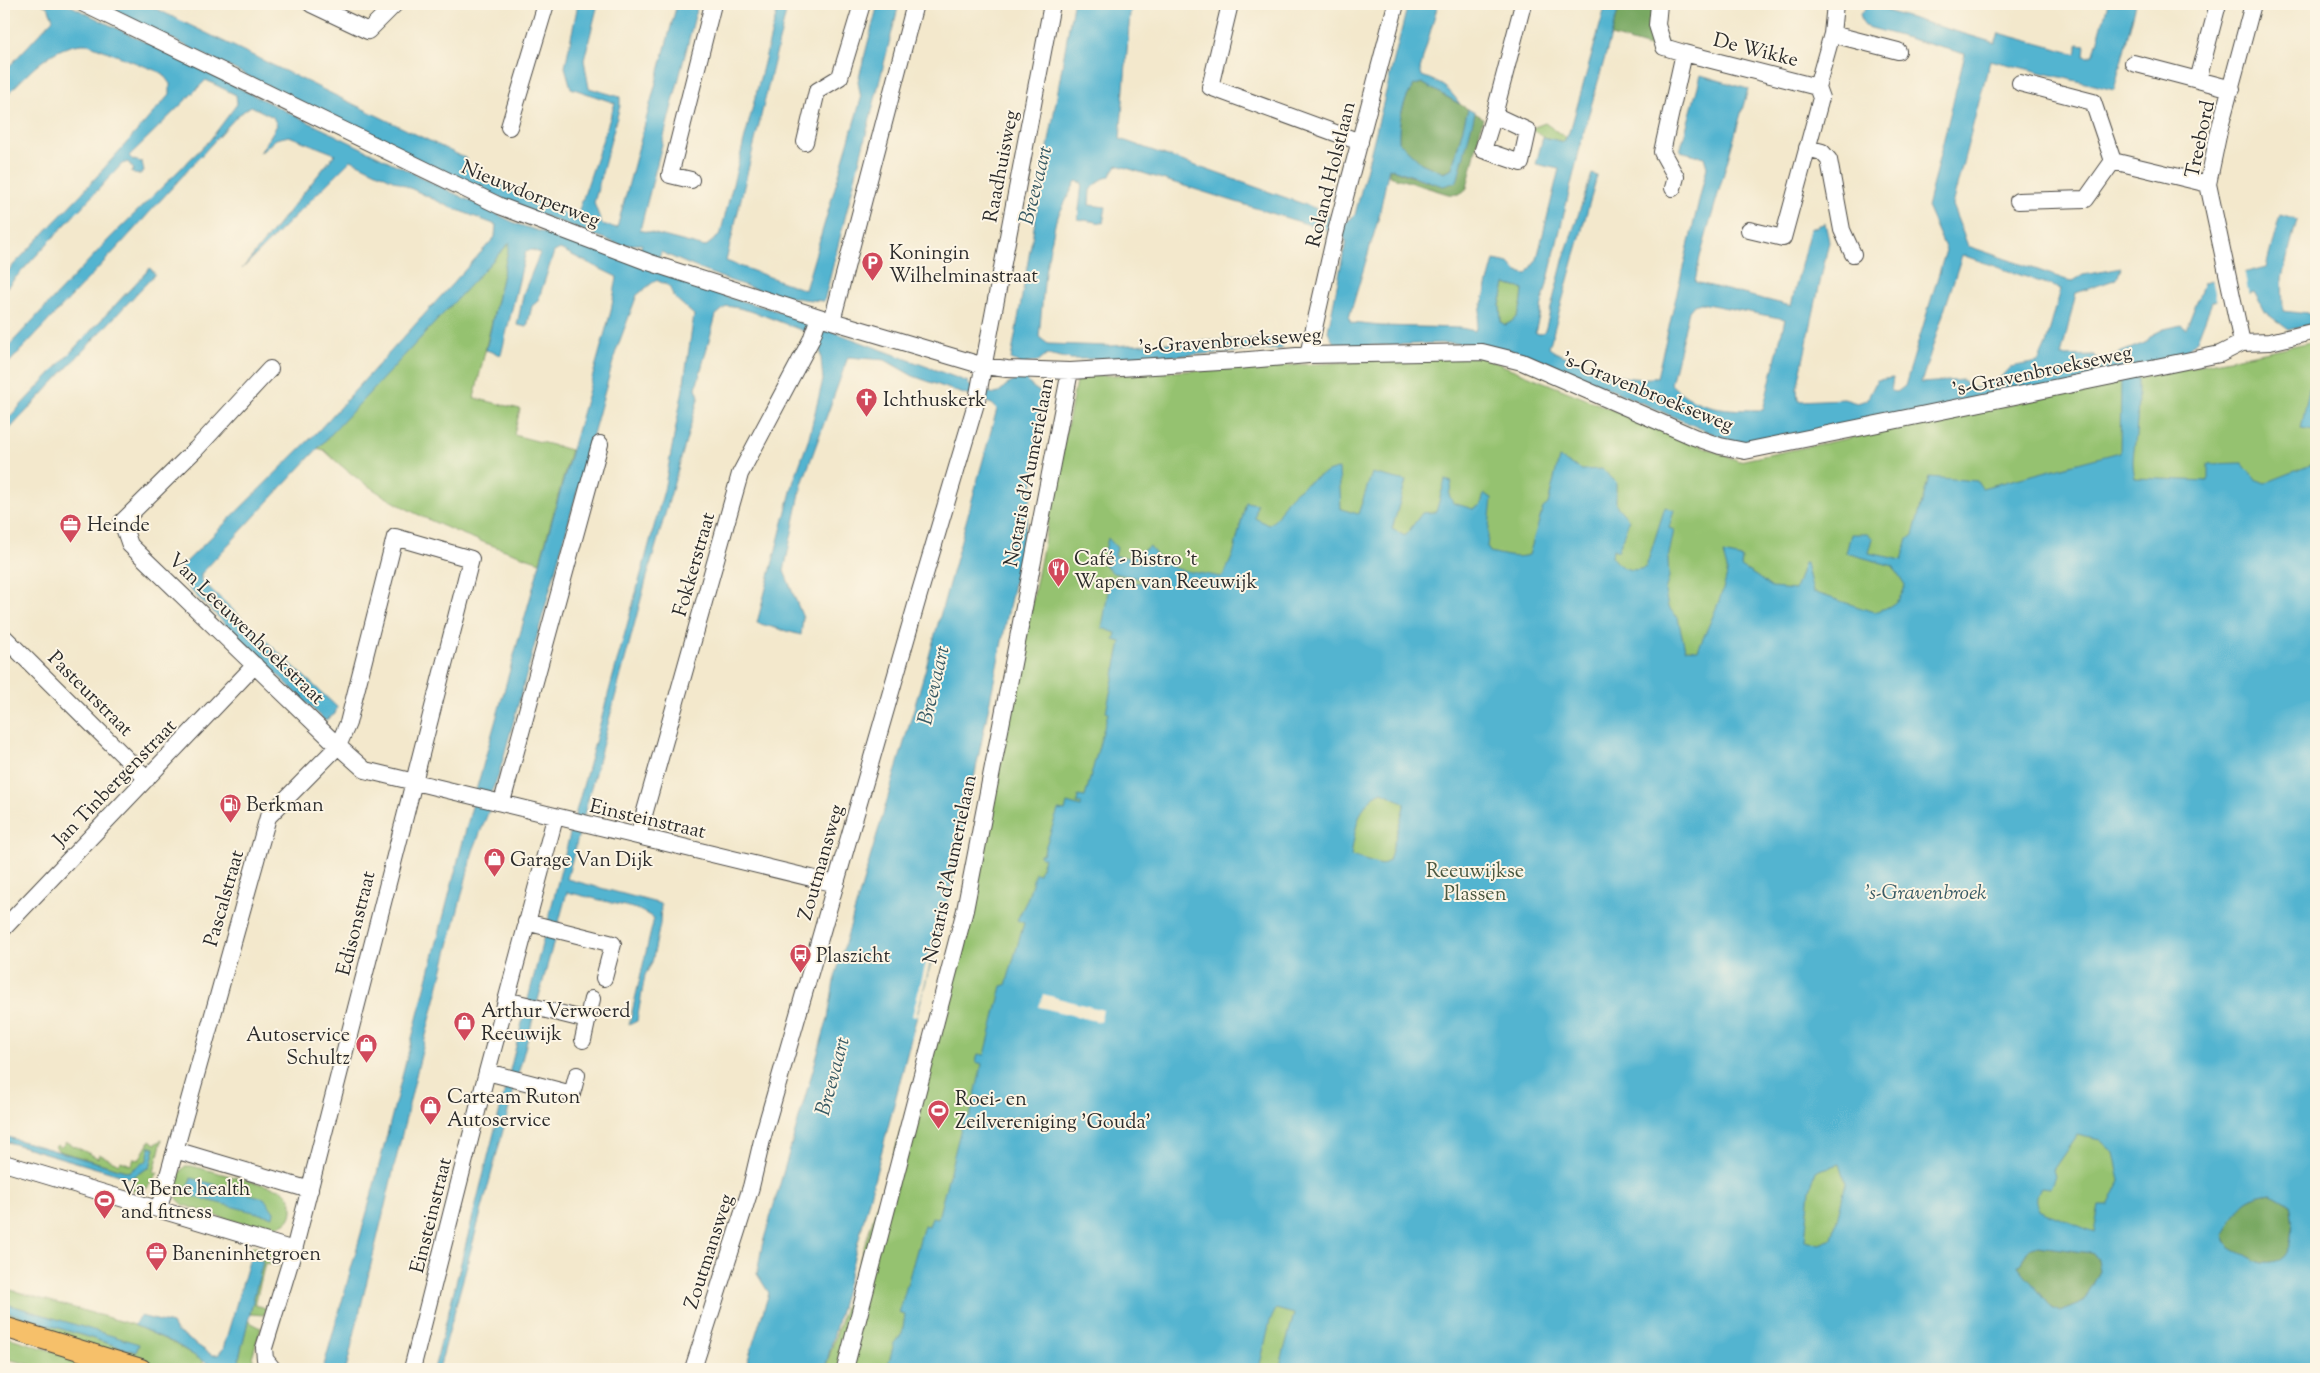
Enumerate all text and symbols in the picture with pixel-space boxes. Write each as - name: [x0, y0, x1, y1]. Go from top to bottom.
- street label: De Wikke: [1710, 27, 1801, 76]
- street label: Roland Holstlaan: [1300, 98, 1365, 251]
- street label: Treebord: [2179, 98, 2224, 181]
- street label: Raadhuisweg: [977, 108, 1028, 225]
- water label: Breevaart: [1013, 143, 1061, 228]
- street label: Nieuwdorperweg: [456, 154, 604, 236]
- place label: Koningin Wilhelminastraat: [889, 240, 1038, 292]
- parking icon: Koningin Wilhelminastraat: [861, 251, 885, 282]
- street label: 's-Gravenbroekseweg: [1138, 322, 1323, 363]
- street label: 's-Gravenbroekseweg: [1950, 339, 2135, 406]
- street label: 's-Gravenbroekseweg: [1557, 346, 1737, 441]
- street label: Notaris d'Aumerielaan: [998, 375, 1063, 570]
- church icon: Ichthuskerk: [855, 387, 879, 418]
- place label: Ichthuskerk: [883, 387, 986, 416]
- street label: Fokkerstraat: [667, 509, 724, 620]
- office icon: Heinde: [59, 512, 83, 543]
- place label: Heinde: [87, 512, 150, 541]
- place label: Café - Bistro 't Wapen van Reeuwijk: [1074, 546, 1257, 598]
- street label: Van Leeuwenhoekstraat: [160, 547, 330, 713]
- restaurant icon: Café - Bistro 't Wapen van Reeuwijk: [1046, 557, 1070, 588]
- water label: Breevaart: [911, 643, 959, 728]
- street label: Pasteurstraat: [40, 645, 139, 744]
- street label: Jan Tinbergenstraat: [47, 713, 184, 855]
- street label: Notaris d'Aumerielaan: [917, 772, 986, 967]
- fuel station icon: Berkman: [218, 792, 242, 823]
- place label: Berkman: [246, 792, 324, 821]
- street label: Einsteinstraat: [586, 793, 709, 848]
- street label: Zoutmansweg: [792, 801, 853, 924]
- street label: Pascalstraat: [198, 847, 253, 950]
- shop icon: Garage Van Dijk: [482, 847, 506, 878]
- place label: Garage Van Dijk: [510, 847, 653, 876]
- park label: Reeuwijkse Plassen: [1426, 858, 1524, 910]
- street label: Edisonstraat: [330, 868, 384, 979]
- water label: 's-Gravenbroek: [1865, 879, 1987, 909]
- bus stop icon: Plaszicht: [788, 943, 812, 974]
- place label: Plaszicht: [816, 943, 891, 972]
- place label: Arthur Verwoerd Reeuwijk: [481, 998, 630, 1050]
- shop icon: Arthur Verwoerd Reeuwijk: [453, 1010, 477, 1041]
- place label: Autoservice Schultz: [246, 1022, 350, 1074]
- shop icon: Autoservice Schultz: [354, 1033, 378, 1064]
- water label: Breevaart: [809, 1034, 859, 1119]
- place label: Carteam Ruton Autoservice: [447, 1084, 581, 1136]
- place label: Roei- en Zeilvereniging 'Gouda': [955, 1086, 1151, 1138]
- shop icon: Carteam Ruton Autoservice: [419, 1095, 443, 1126]
- sports icon: Roei- en Zeilvereniging 'Gouda': [927, 1098, 951, 1129]
- street label: Einsteinstraat: [404, 1155, 461, 1277]
- place label: Va Bene health and fitness: [121, 1176, 251, 1228]
- sports icon: Va Bene health and fitness: [93, 1188, 117, 1219]
- street label: Zoutmansweg: [678, 1190, 743, 1313]
- office icon: Baneninhetgroen: [144, 1241, 168, 1272]
- place label: Baneninhetgroen: [172, 1241, 321, 1270]

